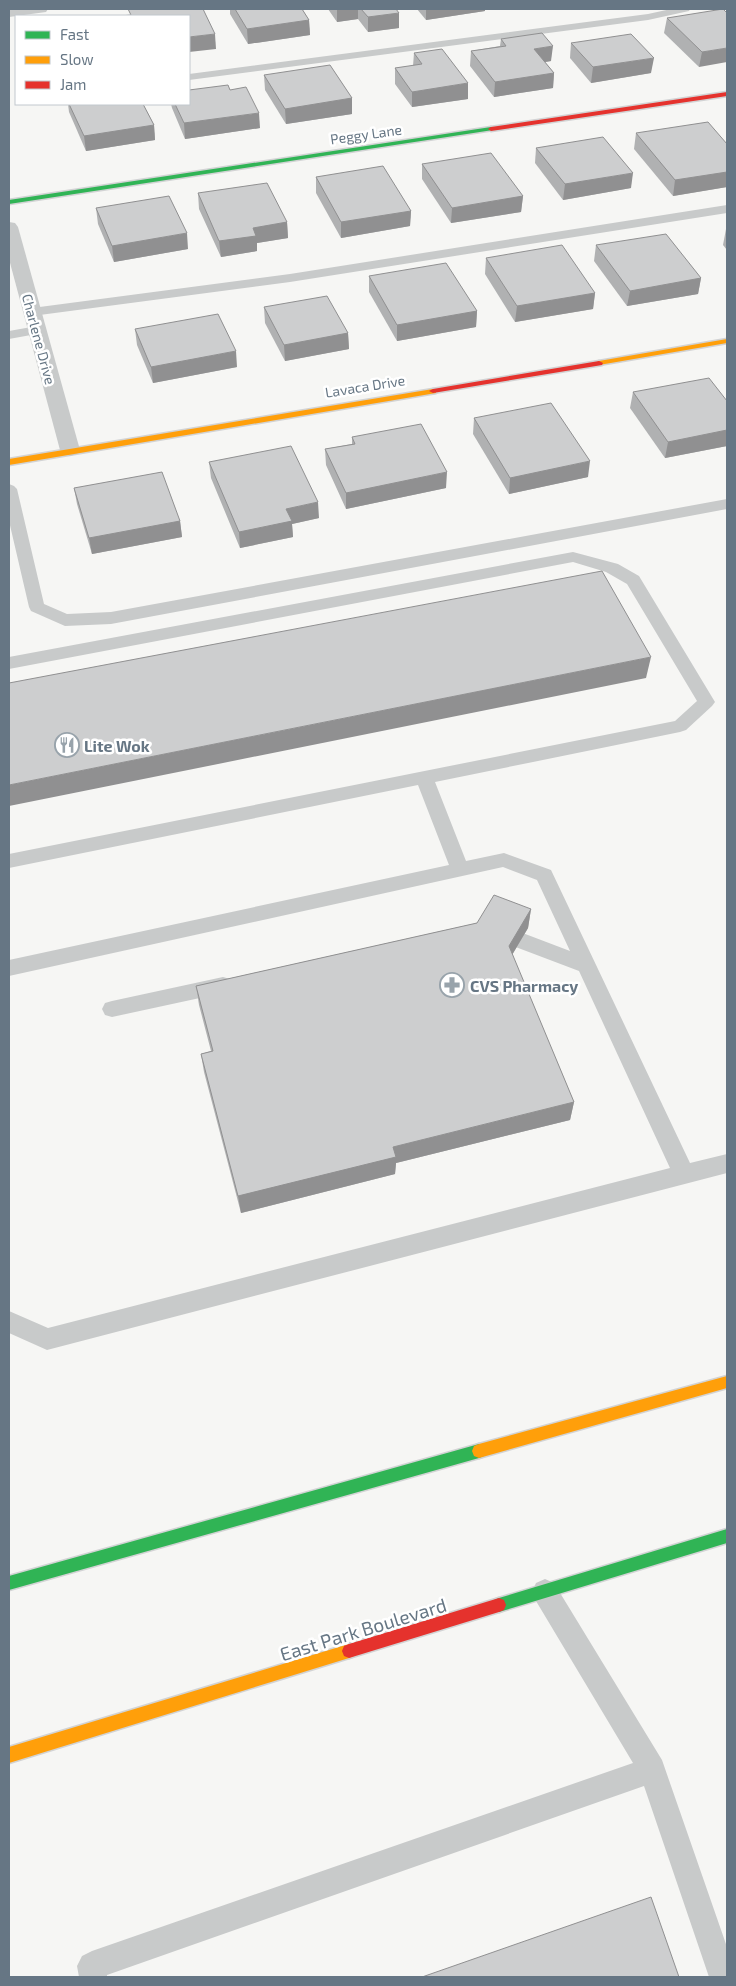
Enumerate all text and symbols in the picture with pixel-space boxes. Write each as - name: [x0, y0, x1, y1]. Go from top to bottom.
- legend: [15, 15, 190, 105]
- text: Fast: [60, 25, 90, 43]
- text: Slow: [60, 50, 94, 68]
- text: Jam: [60, 75, 86, 93]
- street label: Peggy Lane: [329, 121, 403, 147]
- street label: Charlene Drive: [19, 292, 59, 386]
- street label: Lavaca Drive: [324, 371, 406, 401]
- restaurant icon: Lite Wok: [54, 732, 80, 758]
- place label: Lite Wok: [84, 736, 150, 755]
- pharmacy icon: CVS Pharmacy: [439, 972, 465, 998]
- place label: CVS Pharmacy: [470, 976, 578, 996]
- street label: East Park Boulevard: [277, 1593, 449, 1665]

